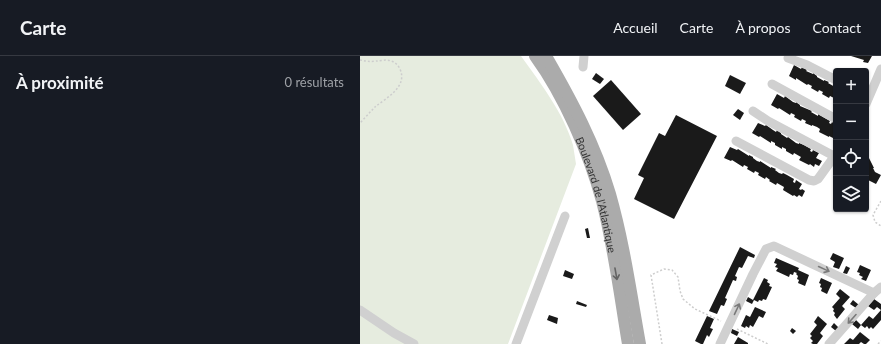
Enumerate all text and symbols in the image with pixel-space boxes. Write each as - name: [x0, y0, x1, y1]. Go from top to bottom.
- text: Carte: [20, 16, 66, 39]
- text: Accueil: [613, 19, 658, 36]
- text: Carte: [680, 19, 713, 36]
- text: À propos: [735, 19, 790, 36]
- text: Contact: [812, 19, 861, 36]
- map controls: [833, 68, 869, 212]
- button: +: [833, 68, 869, 104]
- text: À proximité: [16, 72, 104, 93]
- text: 0 résultats: [285, 74, 344, 90]
- button: −: [833, 104, 869, 140]
- street label: Boulevard de l'Atlantique: [574, 135, 620, 254]
- button: locate: [833, 140, 869, 176]
- button: layers: [833, 176, 869, 212]
- one-way arrow: [817, 266, 829, 273]
- one-way arrow: [613, 267, 621, 280]
- one-way arrow: [734, 303, 741, 315]
- one-way arrow: [847, 313, 856, 324]

